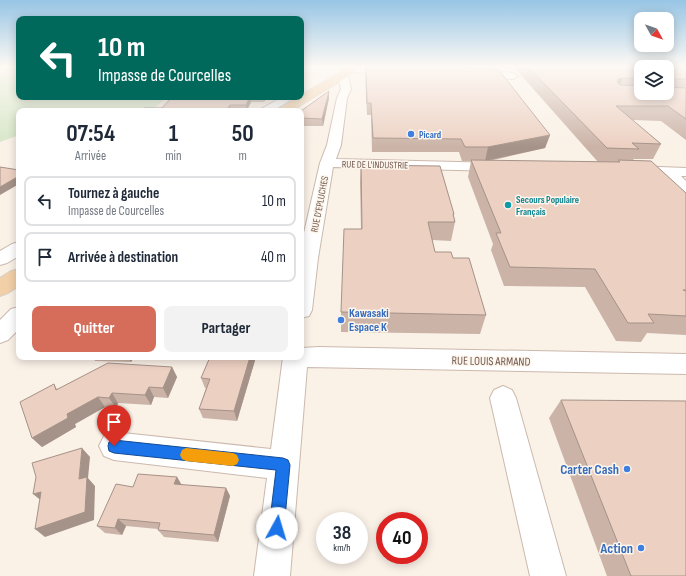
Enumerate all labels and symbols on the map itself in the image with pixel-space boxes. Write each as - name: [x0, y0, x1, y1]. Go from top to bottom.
- north arrow: [634, 12, 674, 52]
- marker: Picard: [406, 129, 416, 139]
- place label: Picard: [419, 129, 441, 141]
- street label: RUE DE L'INDUSTRIE: [342, 158, 408, 172]
- street label: RUE D'EPLUCHES: [309, 175, 331, 233]
- place label: Secours Populaire Français: [516, 194, 579, 218]
- marker: Secours Populaire Français: [503, 200, 513, 210]
- place label: Kawasaki Espace K: [349, 306, 389, 335]
- marker: Kawasaki Espace K: [336, 315, 346, 325]
- street label: RUE LOUIS ARMAND: [451, 353, 531, 370]
- pin: [97, 405, 131, 446]
- place label: Carter Cash: [560, 461, 619, 478]
- marker: Carter Cash: [622, 464, 632, 474]
- position arrow: [256, 507, 298, 549]
- speed limit sign: 40: [376, 512, 428, 564]
- place label: Action: [600, 540, 633, 557]
- marker: Action: [636, 543, 646, 553]

